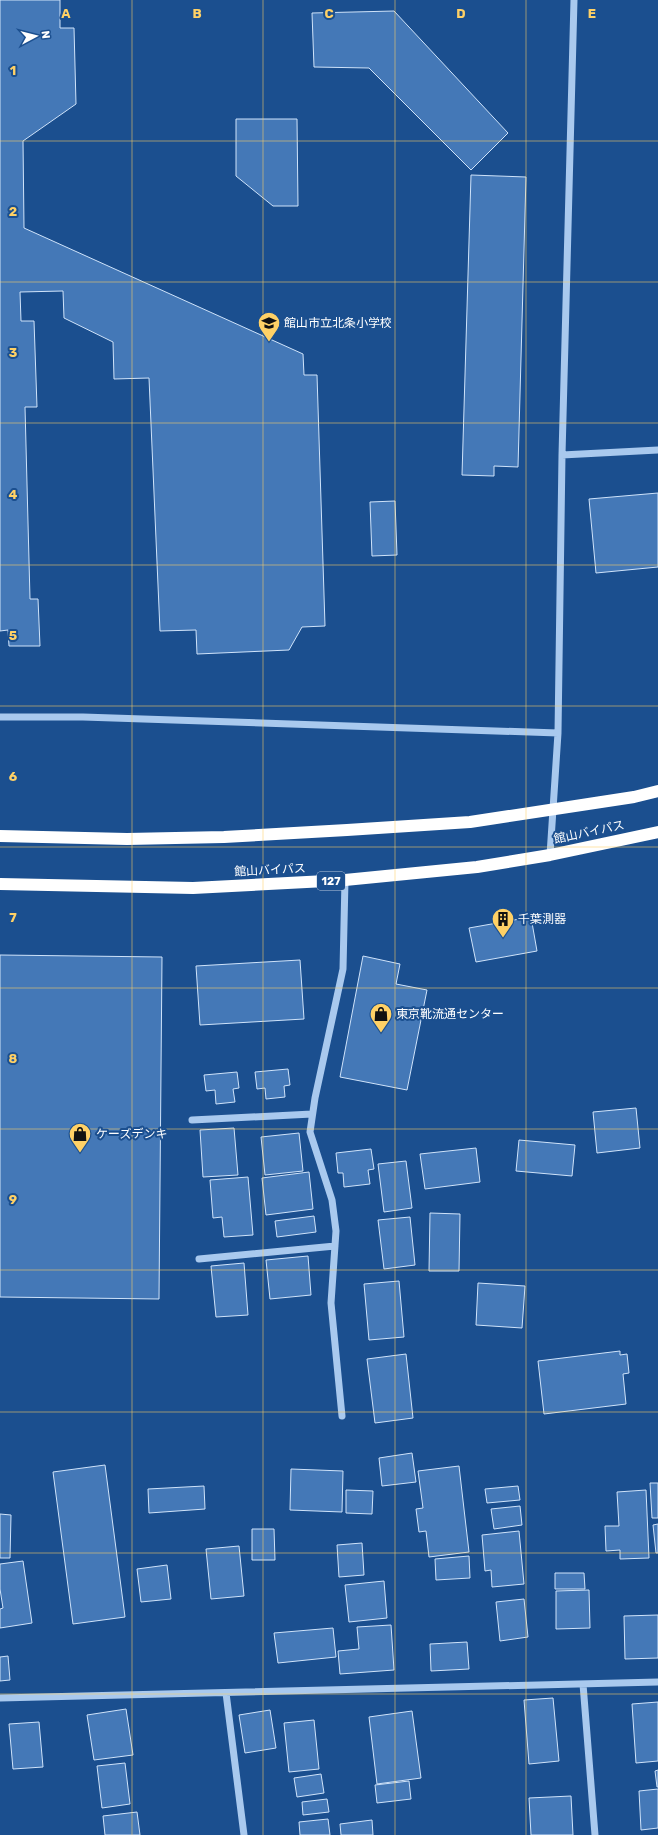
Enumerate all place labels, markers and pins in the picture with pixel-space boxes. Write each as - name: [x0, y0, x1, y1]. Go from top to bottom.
- school or university icon: 館山市立北条小学校: [256, 310, 282, 343]
- place label: 館山市立北条小学校: [284, 316, 392, 330]
- building icon: 千葉測器: [490, 906, 516, 939]
- place label: 千葉測器: [518, 912, 566, 926]
- shop icon: 東京靴流通センター: [368, 1001, 394, 1034]
- place label: 東京靴流通センター: [396, 1007, 504, 1021]
- shop icon: ケーズデンキ: [67, 1121, 93, 1154]
- place label: ケーズデンキ: [96, 1127, 167, 1141]

